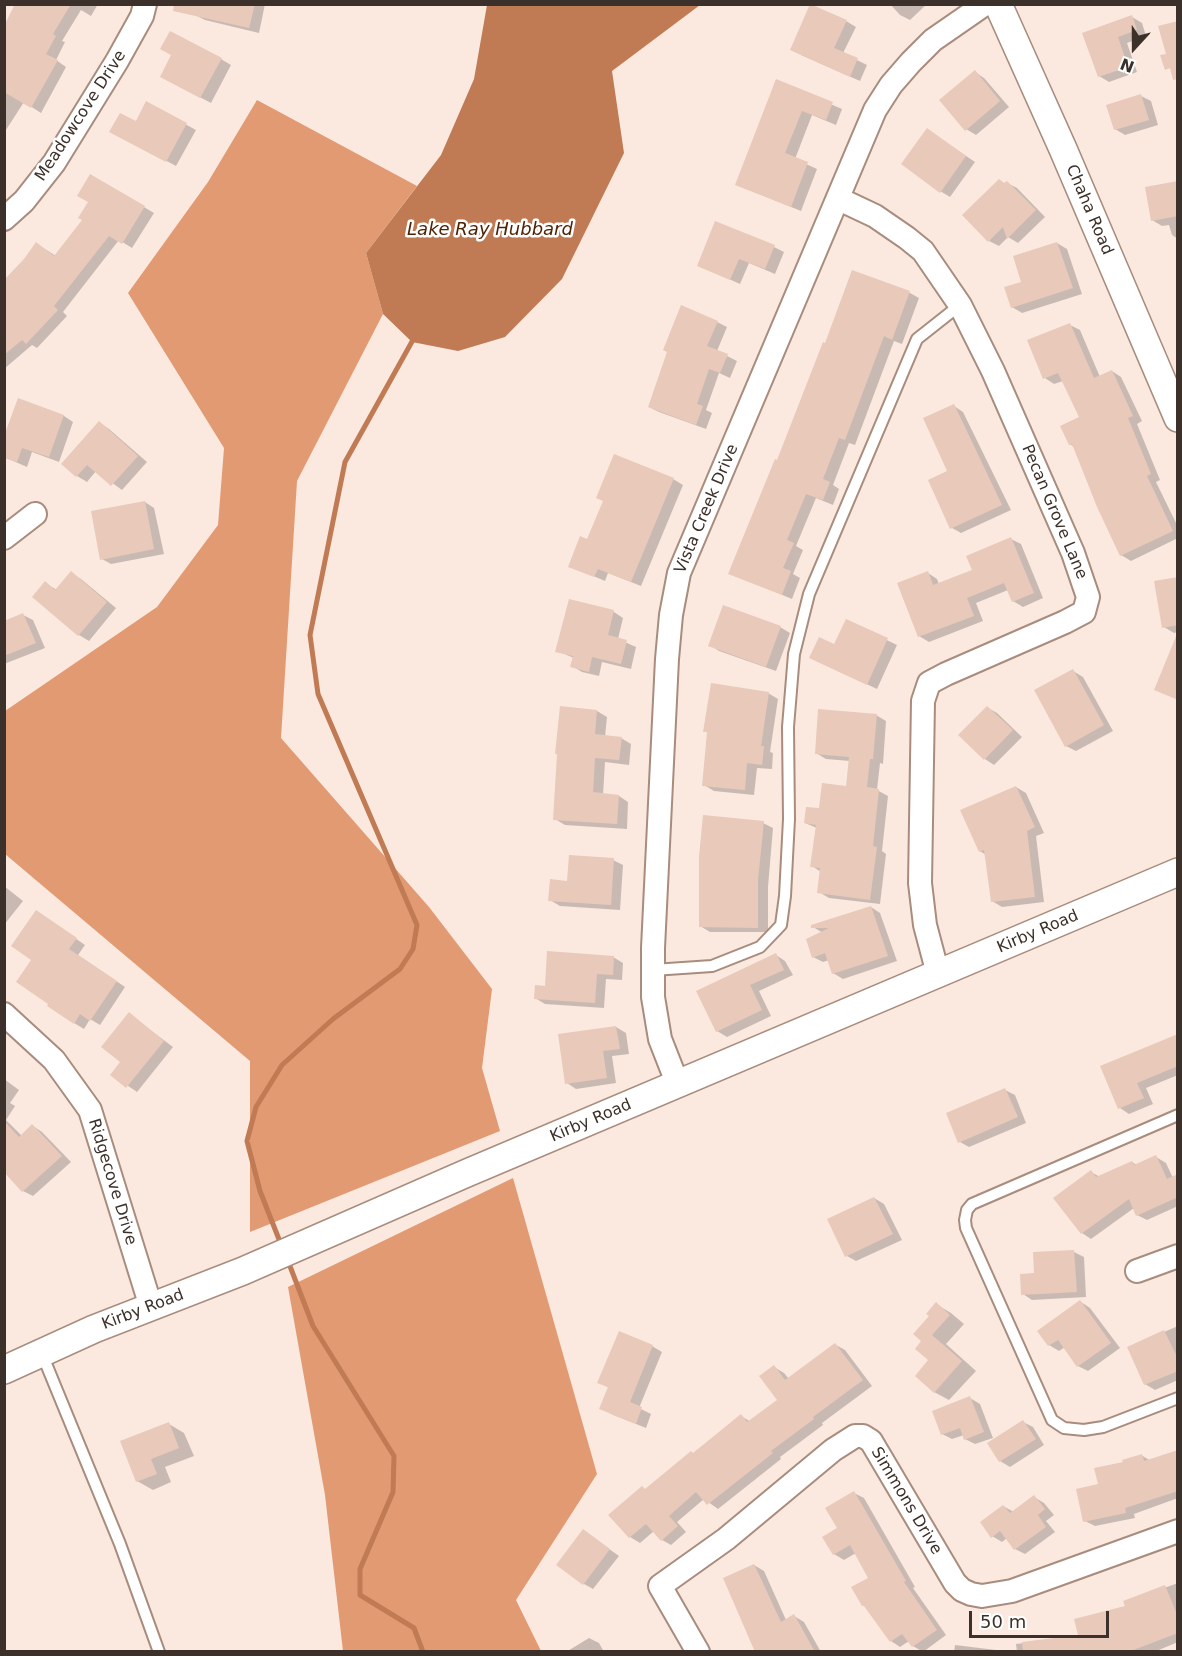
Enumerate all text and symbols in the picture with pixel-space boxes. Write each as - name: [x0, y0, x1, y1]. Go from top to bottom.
- north arrow: [1104, 18, 1164, 78]
- street label: Meadowcove Drive: [32, 47, 130, 185]
- text: N: [1118, 54, 1137, 77]
- street label: Chaha Road: [1061, 162, 1117, 258]
- water label: Lake Ray Hubbard: [407, 219, 573, 241]
- street label: Vista Creek Drive: [671, 441, 743, 577]
- street label: Pecan Grove Lane: [1017, 442, 1091, 582]
- street label: Kirby Road: [994, 906, 1082, 958]
- street label: Kirby Road: [547, 1095, 635, 1147]
- street label: Ridgecove Drive: [84, 1116, 140, 1248]
- street label: Kirby Road: [99, 1286, 187, 1334]
- street label: Simmons Drive: [866, 1444, 946, 1558]
- scale bar: [972, 1599, 1112, 1637]
- text: 50 m: [980, 1611, 1026, 1632]

